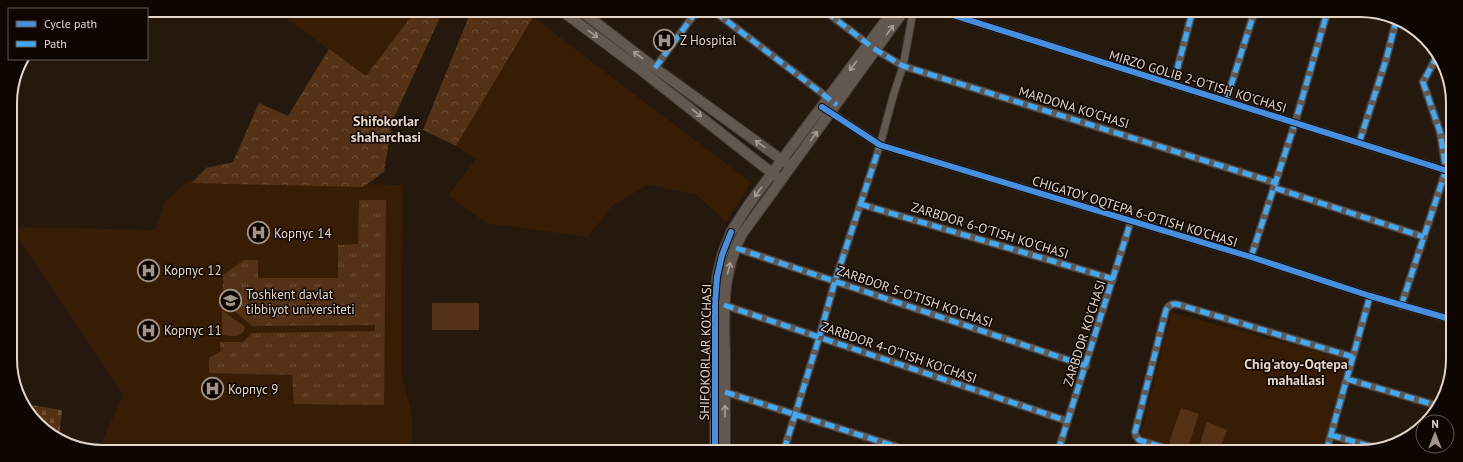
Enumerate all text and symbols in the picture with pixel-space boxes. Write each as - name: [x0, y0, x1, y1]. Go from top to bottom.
- legend: [8, 8, 148, 60]
- text: Cycle path: [44, 16, 97, 31]
- one-way arrow: [886, 25, 894, 36]
- hospital icon: Z Hospital: [652, 27, 678, 53]
- one-way arrow: [587, 30, 598, 38]
- place label: Z Hospital: [680, 32, 737, 49]
- text: Path: [44, 36, 67, 51]
- street label: MIRZO GOLIB 2-O'TISH KO'CHASI: [1107, 46, 1289, 117]
- one-way arrow: [632, 50, 643, 59]
- one-way arrow: [848, 60, 857, 71]
- street label: MARDONA KO'CHASI: [1017, 83, 1131, 132]
- one-way arrow: [691, 108, 702, 117]
- district label: Shifokorlar shaharchasi: [351, 112, 421, 146]
- one-way arrow: [810, 130, 819, 141]
- one-way arrow: [754, 140, 765, 148]
- street label: CHIGATOY OQTEPA 6-O'TISH KO'CHASI: [1030, 172, 1240, 251]
- one-way arrow: [754, 187, 762, 198]
- street label: ZARBDOR 6-O'TISH KO'CHASI: [909, 198, 1071, 263]
- hospital icon: Корпус 14: [245, 220, 271, 246]
- place label: Корпус 14: [274, 225, 332, 242]
- hospital icon: Корпус 12: [135, 257, 161, 283]
- place label: Корпус 12: [164, 262, 222, 279]
- one-way arrow: [726, 262, 734, 275]
- street label: ZARBDOR 5-O'TISH KO'CHASI: [835, 262, 995, 331]
- street label: ZARBDOR KO'CHASI: [1059, 278, 1110, 388]
- street label: SHIFOKORLAR KO'CHASI: [696, 283, 715, 421]
- place label: Toshkent davlat tibbiyot universiteti: [246, 286, 355, 318]
- school or university icon: Toshkent davlat tibbiyot universiteti: [218, 288, 244, 314]
- hospital icon: Корпус 11: [135, 317, 161, 343]
- street label: ZARBDOR 4-O'TISH KO'CHASI: [819, 318, 979, 387]
- place label: Корпус 11: [164, 322, 222, 339]
- district label: Chig'atoy-Oqtepa mahallasi: [1244, 355, 1348, 389]
- hospital icon: Корпус 9: [199, 376, 225, 402]
- place label: Корпус 9: [228, 381, 278, 398]
- one-way arrow: [721, 405, 729, 418]
- north arrow: [1415, 414, 1455, 454]
- text: N: [1431, 417, 1439, 431]

